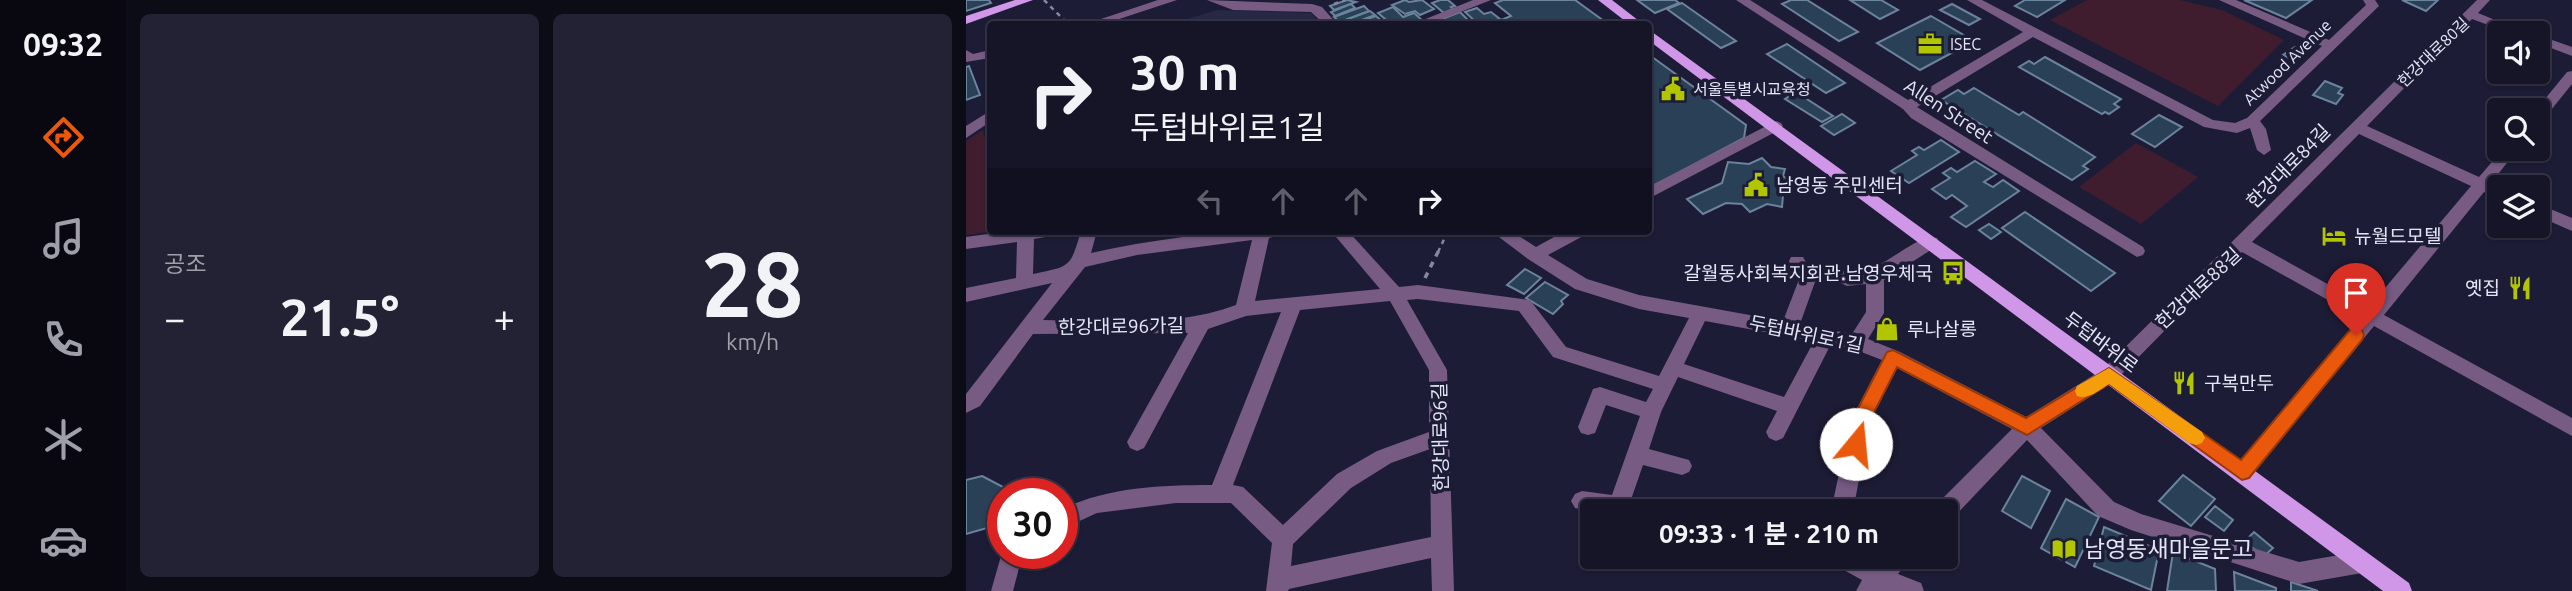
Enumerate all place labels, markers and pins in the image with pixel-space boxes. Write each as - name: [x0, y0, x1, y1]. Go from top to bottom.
- office icon: ISEC: [1916, 30, 1944, 58]
- place label: ISEC: [1950, 35, 1981, 53]
- public building icon: 서울특별시교육청: [1659, 75, 1687, 103]
- place label: 서울특별시교육청: [1693, 80, 1811, 98]
- public building icon: 남영동 주민센터: [1742, 171, 1770, 199]
- place label: 남영동 주민센터: [1776, 174, 1903, 196]
- hotel icon: 뉴월드모텔: [2320, 222, 2348, 250]
- place label: 뉴월드모텔: [2354, 225, 2441, 247]
- bus stop icon: 갈월동사회복지회관.남영우체국: [1939, 259, 1967, 287]
- place label: 갈월동사회복지회관.남영우체국: [1684, 262, 1933, 284]
- pin: [2326, 263, 2386, 335]
- restaurant icon: 옛집: [2506, 274, 2534, 302]
- place label: 옛집: [2465, 277, 2500, 299]
- shop icon: 루나살롱: [1873, 315, 1901, 343]
- place label: 루나살롱: [1907, 318, 1977, 340]
- restaurant icon: 구복만두: [2170, 369, 2198, 397]
- place label: 구복만두: [2204, 372, 2274, 394]
- library icon: 남영동새마을문고: [2050, 535, 2078, 563]
- place label: 남영동새마을문고: [2084, 536, 2253, 561]

